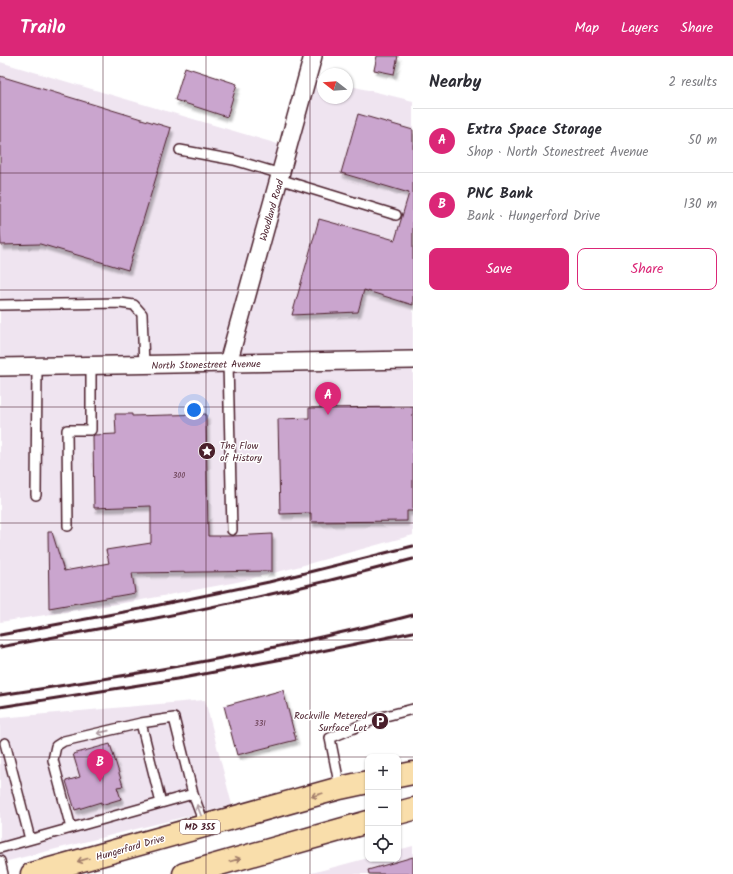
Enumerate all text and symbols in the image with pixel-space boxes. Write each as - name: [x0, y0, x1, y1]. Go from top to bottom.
- text: Trailo: [20, 13, 66, 43]
- text: Map: [575, 17, 599, 39]
- text: Layers: [621, 17, 659, 39]
- text: Share: [681, 17, 713, 39]
- north arrow: [317, 68, 353, 104]
- text: Nearby: [429, 69, 481, 96]
- text: 2 results: [669, 72, 717, 93]
- text: Extra Space Storage: [467, 118, 602, 142]
- text: A: [438, 130, 446, 151]
- text: 50 m: [688, 130, 717, 151]
- text: Shop · North Stonestreet Avenue: [467, 142, 648, 163]
- street label: Woodland Road: [256, 177, 289, 243]
- text: PNC Bank: [467, 182, 532, 206]
- text: B: [438, 194, 446, 215]
- text: 130 m: [683, 194, 717, 215]
- text: Bank · Hungerford Drive: [467, 206, 600, 227]
- button: Save: [429, 248, 569, 290]
- button: Share: [577, 248, 717, 290]
- street label: North Stonestreet Avenue: [151, 356, 261, 374]
- pin: A: [315, 382, 341, 415]
- your location: [184, 400, 204, 420]
- place label: The Flow of History: [220, 438, 262, 466]
- place icon: The Flow of History: [197, 441, 217, 461]
- house number: 300: [173, 469, 185, 482]
- place label: Rockville Metered Surface Lot: [294, 708, 368, 736]
- parking icon: Rockville Metered Surface Lot: [370, 711, 390, 731]
- house number: 331: [254, 717, 266, 730]
- one-way arrow: [97, 728, 110, 736]
- pin: B: [87, 749, 113, 782]
- map controls: [365, 754, 401, 862]
- button: +: [365, 754, 401, 790]
- button: −: [365, 790, 401, 826]
- one-way arrow: [310, 791, 323, 799]
- one-way arrow: [194, 804, 202, 816]
- road number: MD 355: [180, 820, 220, 834]
- button: locate: [365, 826, 401, 862]
- street label: Hungerford Drive: [94, 830, 167, 865]
- one-way arrow: [228, 855, 241, 863]
- one-way arrow: [77, 857, 90, 864]

